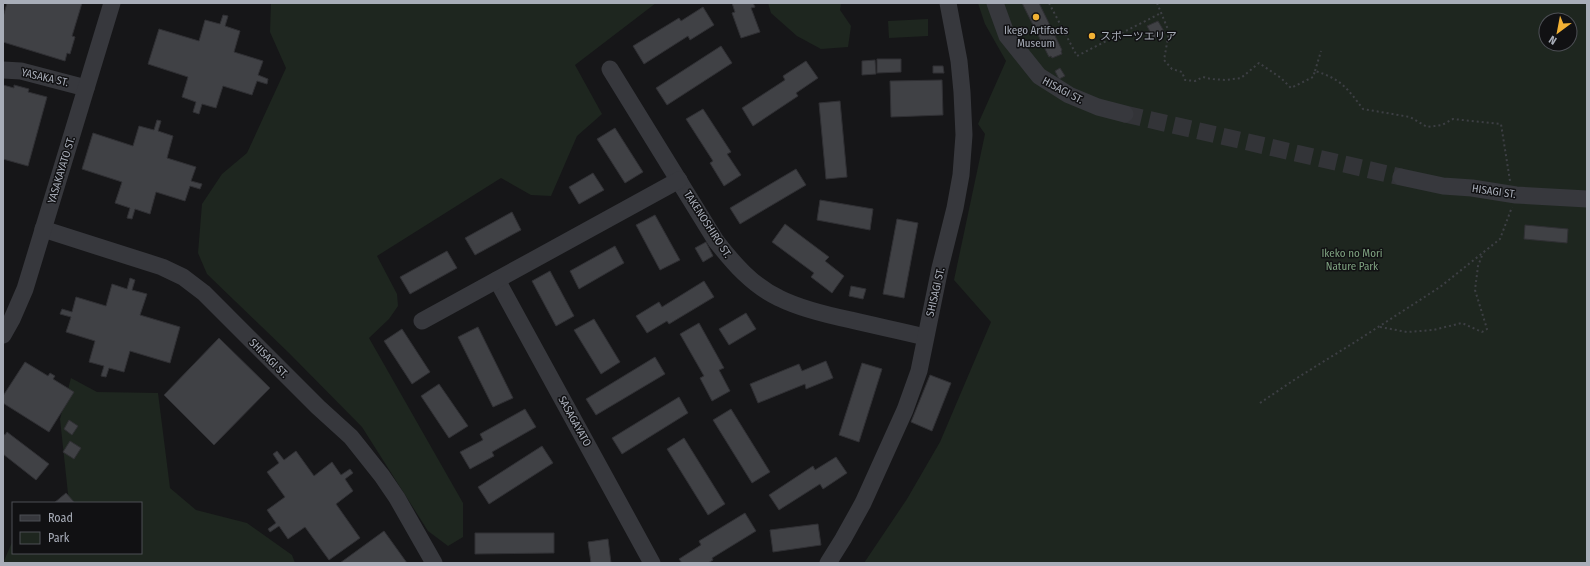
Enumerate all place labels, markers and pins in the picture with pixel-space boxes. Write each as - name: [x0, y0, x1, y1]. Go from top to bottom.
- marker: Ikego Artifacts Museum: [1031, 12, 1041, 22]
- place label: Ikego Artifacts Museum: [1004, 24, 1068, 50]
- place label: スポーツエリア: [1100, 30, 1177, 43]
- marker: スポーツエリア: [1087, 31, 1097, 41]

